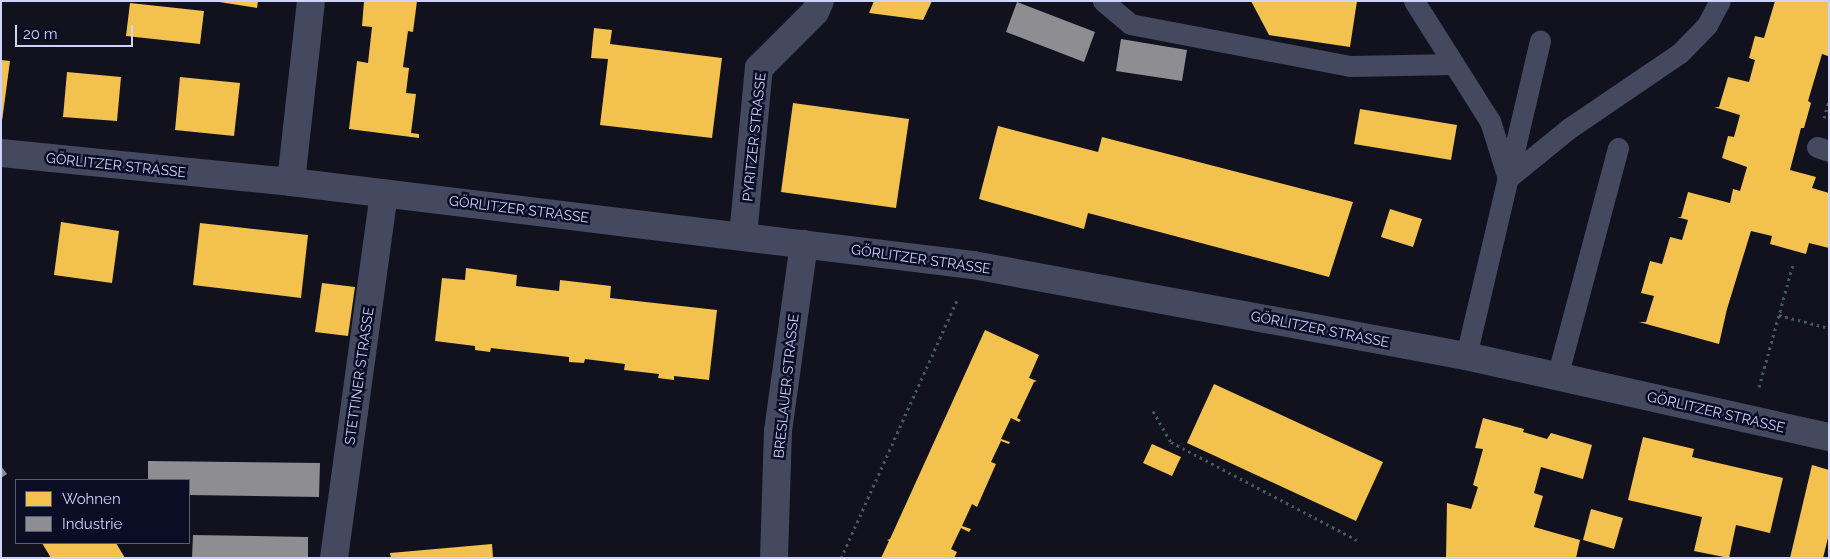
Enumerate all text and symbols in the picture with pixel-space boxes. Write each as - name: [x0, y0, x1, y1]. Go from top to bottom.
- scale bar: [18, 15, 135, 47]
- text: 20 m: [23, 25, 58, 43]
- street label: PYRITZER STRASSE: [739, 72, 769, 202]
- street label: GÖRLITZER STRASSE: [45, 149, 187, 181]
- street label: GÖRLITZER STRASSE: [448, 192, 590, 226]
- street label: GÖRLITZER STRASSE: [850, 241, 992, 277]
- street label: STETTINER STRASSE: [341, 306, 377, 446]
- street label: GÖRLITZER STRASSE: [1249, 307, 1391, 351]
- street label: BRESLAUER STRASSE: [770, 313, 802, 459]
- street label: GÖRLITZER STRASSE: [1645, 388, 1787, 436]
- legend: [15, 479, 190, 544]
- text: Wohnen: [62, 490, 121, 508]
- text: Industrie: [62, 515, 122, 533]

